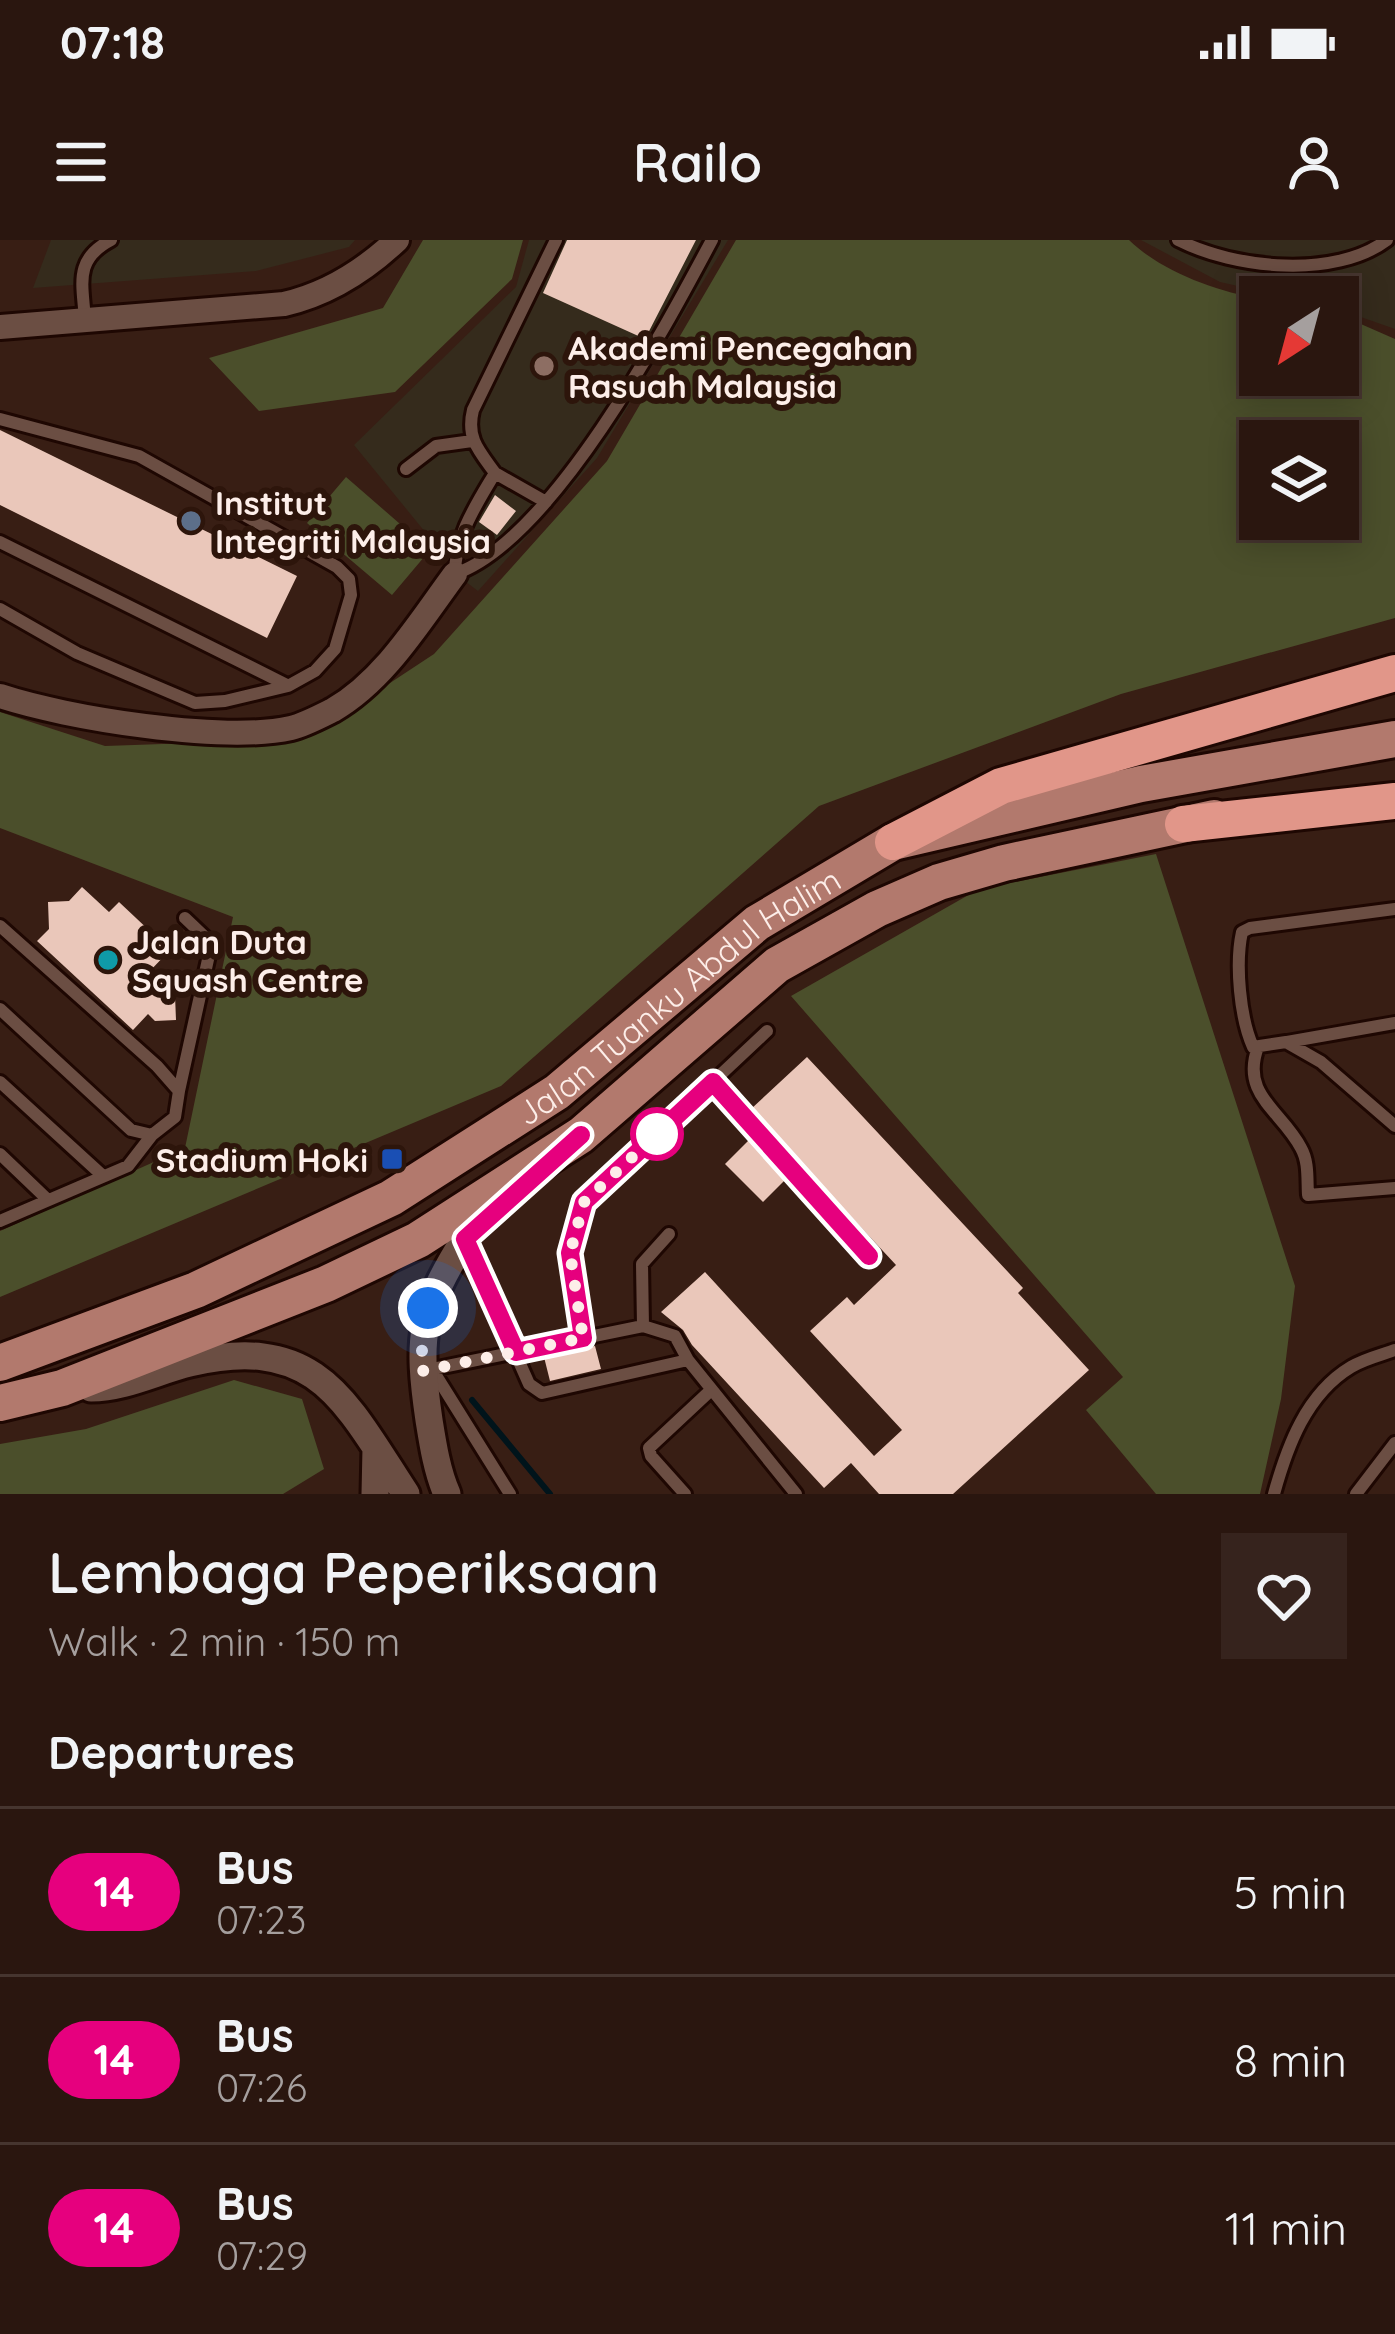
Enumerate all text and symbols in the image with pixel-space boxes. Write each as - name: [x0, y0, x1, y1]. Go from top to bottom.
- text: 07:18: [60, 14, 165, 70]
- text: Railo: [633, 128, 762, 196]
- icon: menu: [48, 129, 114, 195]
- icon: person: [1281, 129, 1347, 195]
- north arrow: [1239, 276, 1359, 396]
- map controls: [1239, 276, 1359, 540]
- place label: Akademi Pencegahan Rasuah Malaysia: [568, 327, 913, 406]
- marker: Akademi Pencegahan Rasuah Malaysia: [531, 353, 557, 379]
- button: layers: [1239, 420, 1359, 540]
- place label: Institut Integriti Malaysia: [215, 482, 491, 561]
- marker: Institut Integriti Malaysia: [178, 508, 204, 534]
- street label: Jalan Tuanku Abdul Halim: [508, 858, 848, 1133]
- place label: Jalan Duta Squash Centre: [132, 921, 363, 1000]
- marker: Jalan Duta Squash Centre: [95, 947, 121, 973]
- unlabelled marker: [632, 1109, 682, 1159]
- place label: Stadium Hoki: [156, 1139, 368, 1180]
- marker: Stadium Hoki: [379, 1146, 405, 1172]
- your location: [398, 1278, 458, 1338]
- button: heart: [1221, 1533, 1347, 1659]
- text: Lembaga Peperiksaan: [48, 1536, 659, 1607]
- text: Walk · 2 min · 150 m: [48, 1617, 400, 1666]
- text: Departures: [48, 1724, 295, 1780]
- text: Bus: [216, 1839, 294, 1895]
- text: 5 min: [1234, 1864, 1347, 1920]
- text: 14: [93, 1865, 135, 1918]
- text: 07:23: [216, 1895, 306, 1944]
- text: Bus: [216, 2007, 294, 2063]
- text: 8 min: [1234, 2032, 1347, 2088]
- text: 14: [93, 2033, 135, 2086]
- text: 07:26: [216, 2063, 307, 2112]
- text: Bus: [216, 2175, 294, 2231]
- text: 11 min: [1225, 2200, 1347, 2256]
- text: 14: [93, 2201, 135, 2254]
- text: 07:29: [216, 2231, 308, 2280]

